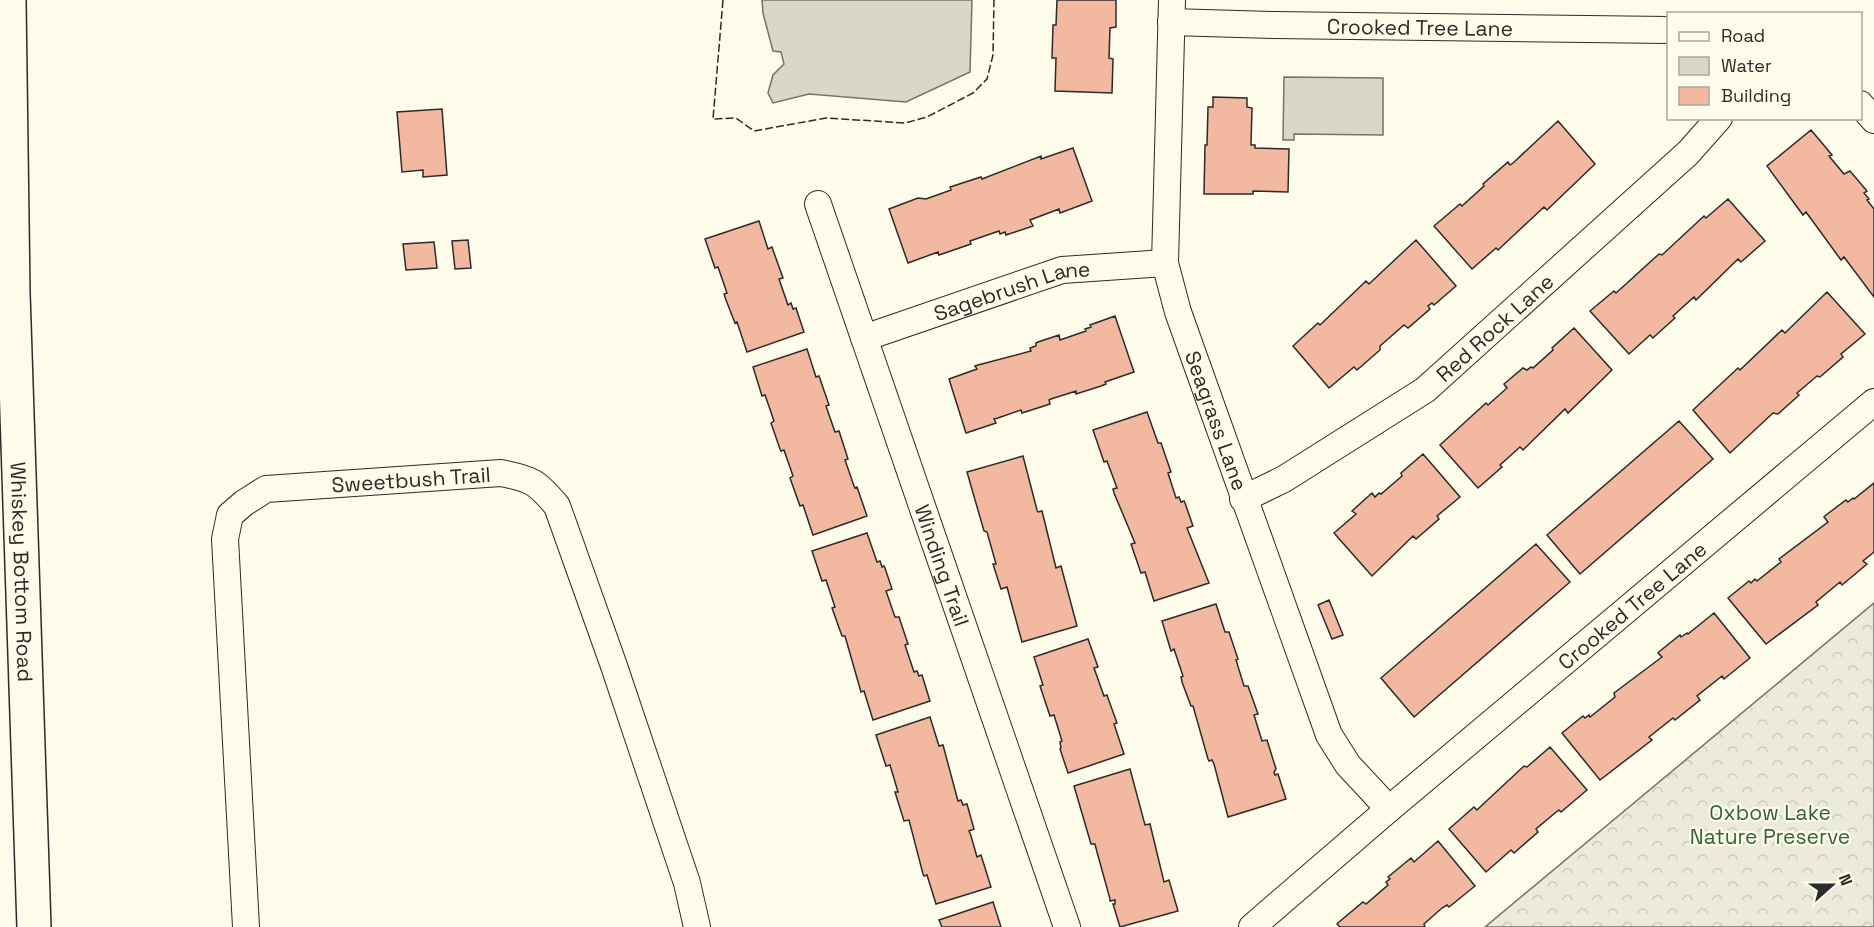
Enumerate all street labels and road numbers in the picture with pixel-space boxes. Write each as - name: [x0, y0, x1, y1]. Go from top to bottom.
- street label: Crooked Tree Lane: [1327, 12, 1513, 42]
- street label: Sagebrush Lane: [930, 255, 1091, 327]
- street label: Red Rock Lane: [1430, 267, 1559, 387]
- street label: Seagrass Lane: [1179, 347, 1254, 494]
- street label: Sweetbush Trail: [331, 460, 492, 498]
- street label: Whiskey Bottom Road: [5, 461, 39, 682]
- street label: Winding Trail: [909, 501, 976, 630]
- street label: Crooked Tree Lane: [1552, 535, 1712, 675]

